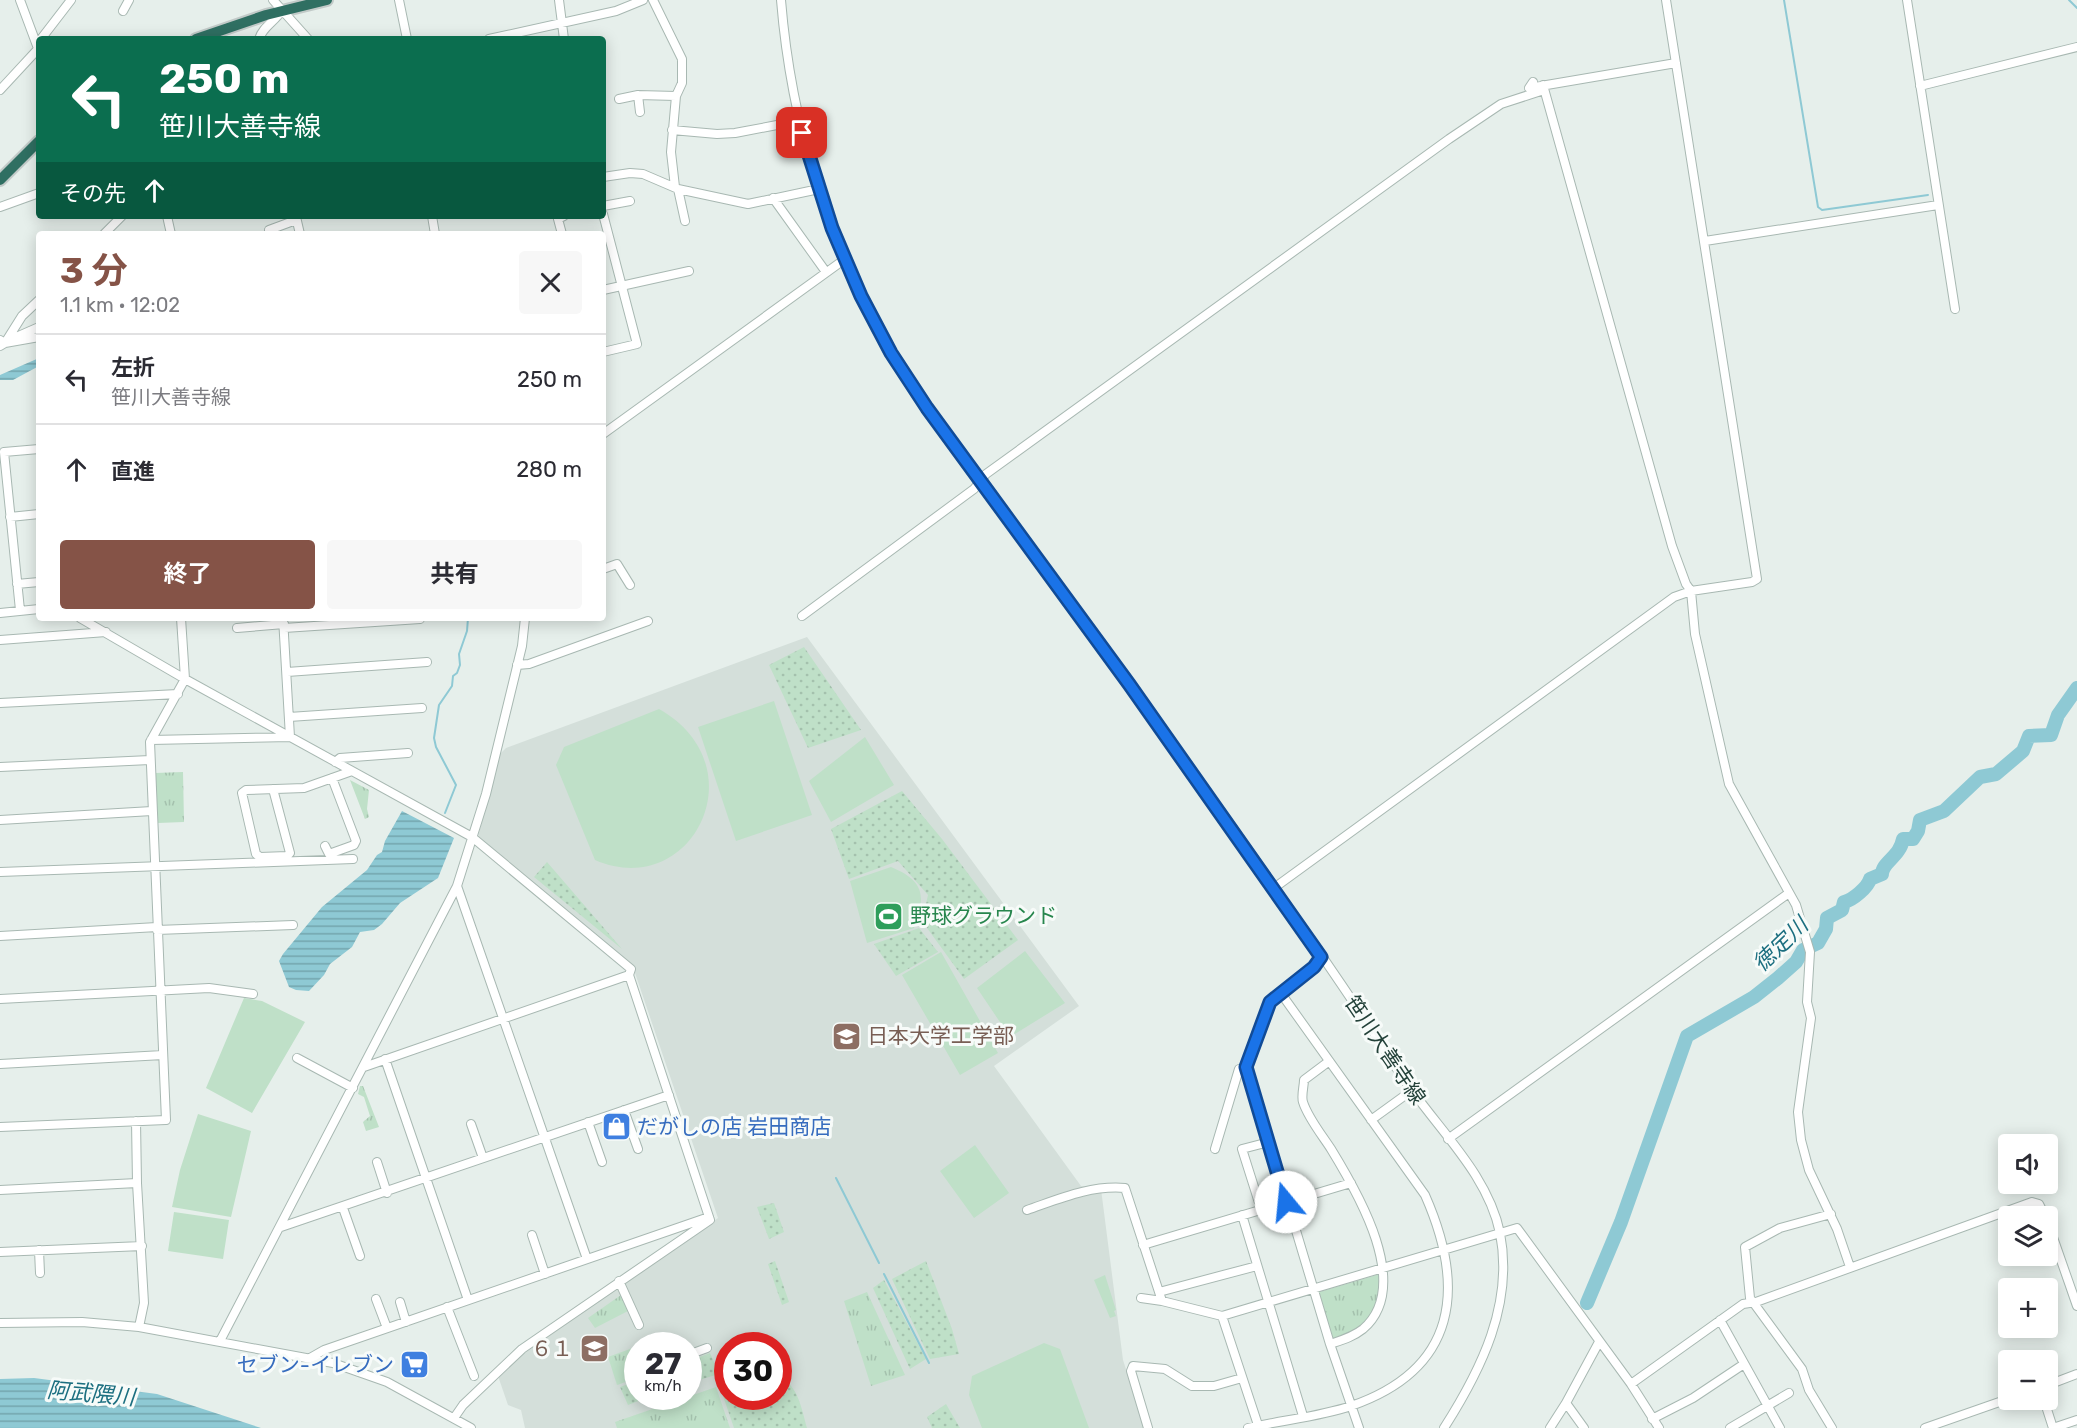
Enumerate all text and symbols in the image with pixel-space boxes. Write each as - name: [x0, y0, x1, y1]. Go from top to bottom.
- text: 250 m: [159, 54, 289, 104]
- icon: left: [60, 60, 138, 138]
- pin: [776, 107, 827, 158]
- text: 笹川大善寺線: [159, 111, 321, 143]
- icon: arrive: [785, 116, 818, 149]
- icon: ahead: [138, 174, 171, 207]
- text: その先: [60, 180, 126, 207]
- text: 3 分: [60, 249, 127, 292]
- button: close: [519, 251, 582, 314]
- text: 1.1 km · 12:02: [60, 293, 180, 317]
- text: 左折: [111, 354, 155, 381]
- icon: left: [60, 363, 93, 396]
- text: 250 m: [517, 366, 582, 393]
- text: 笹川大善寺線: [111, 385, 231, 409]
- icon: ahead: [60, 453, 93, 486]
- text: 280 m: [516, 456, 582, 483]
- text: 直進: [111, 458, 155, 485]
- button: 終了: [60, 540, 315, 609]
- button: 共有: [327, 540, 582, 609]
- sports icon: 野球グラウンド: [873, 900, 905, 932]
- place label: 野球グラウンド: [910, 903, 1057, 928]
- water label: 徳定川: [1747, 910, 1815, 977]
- street label: 笹川大善寺線: [1340, 991, 1431, 1109]
- school or university icon: 日本大学工学部: [830, 1020, 862, 1052]
- place label: 日本大学工学部: [867, 1023, 1014, 1048]
- shop icon: だがしの店 岩田商店: [600, 1111, 632, 1143]
- place label: だがしの店 岩田商店: [637, 1114, 831, 1139]
- map controls: [1998, 1134, 2058, 1410]
- button: sound: [1998, 1134, 2058, 1194]
- position arrow: [1254, 1170, 1318, 1234]
- button: layers: [1998, 1206, 2058, 1266]
- button: +: [1998, 1278, 2058, 1338]
- speed limit sign: 30: [714, 1332, 792, 1410]
- school or university icon: ６１: [578, 1333, 610, 1365]
- place label: ６１: [531, 1336, 573, 1361]
- text: 27: [645, 1346, 681, 1382]
- supermarket icon: セブン-イレブン: [399, 1349, 431, 1381]
- button: −: [1998, 1350, 2058, 1410]
- place label: セブン-イレブン: [237, 1352, 394, 1377]
- water label: 阿武隈川: [46, 1376, 138, 1411]
- text: km/h: [644, 1377, 682, 1395]

